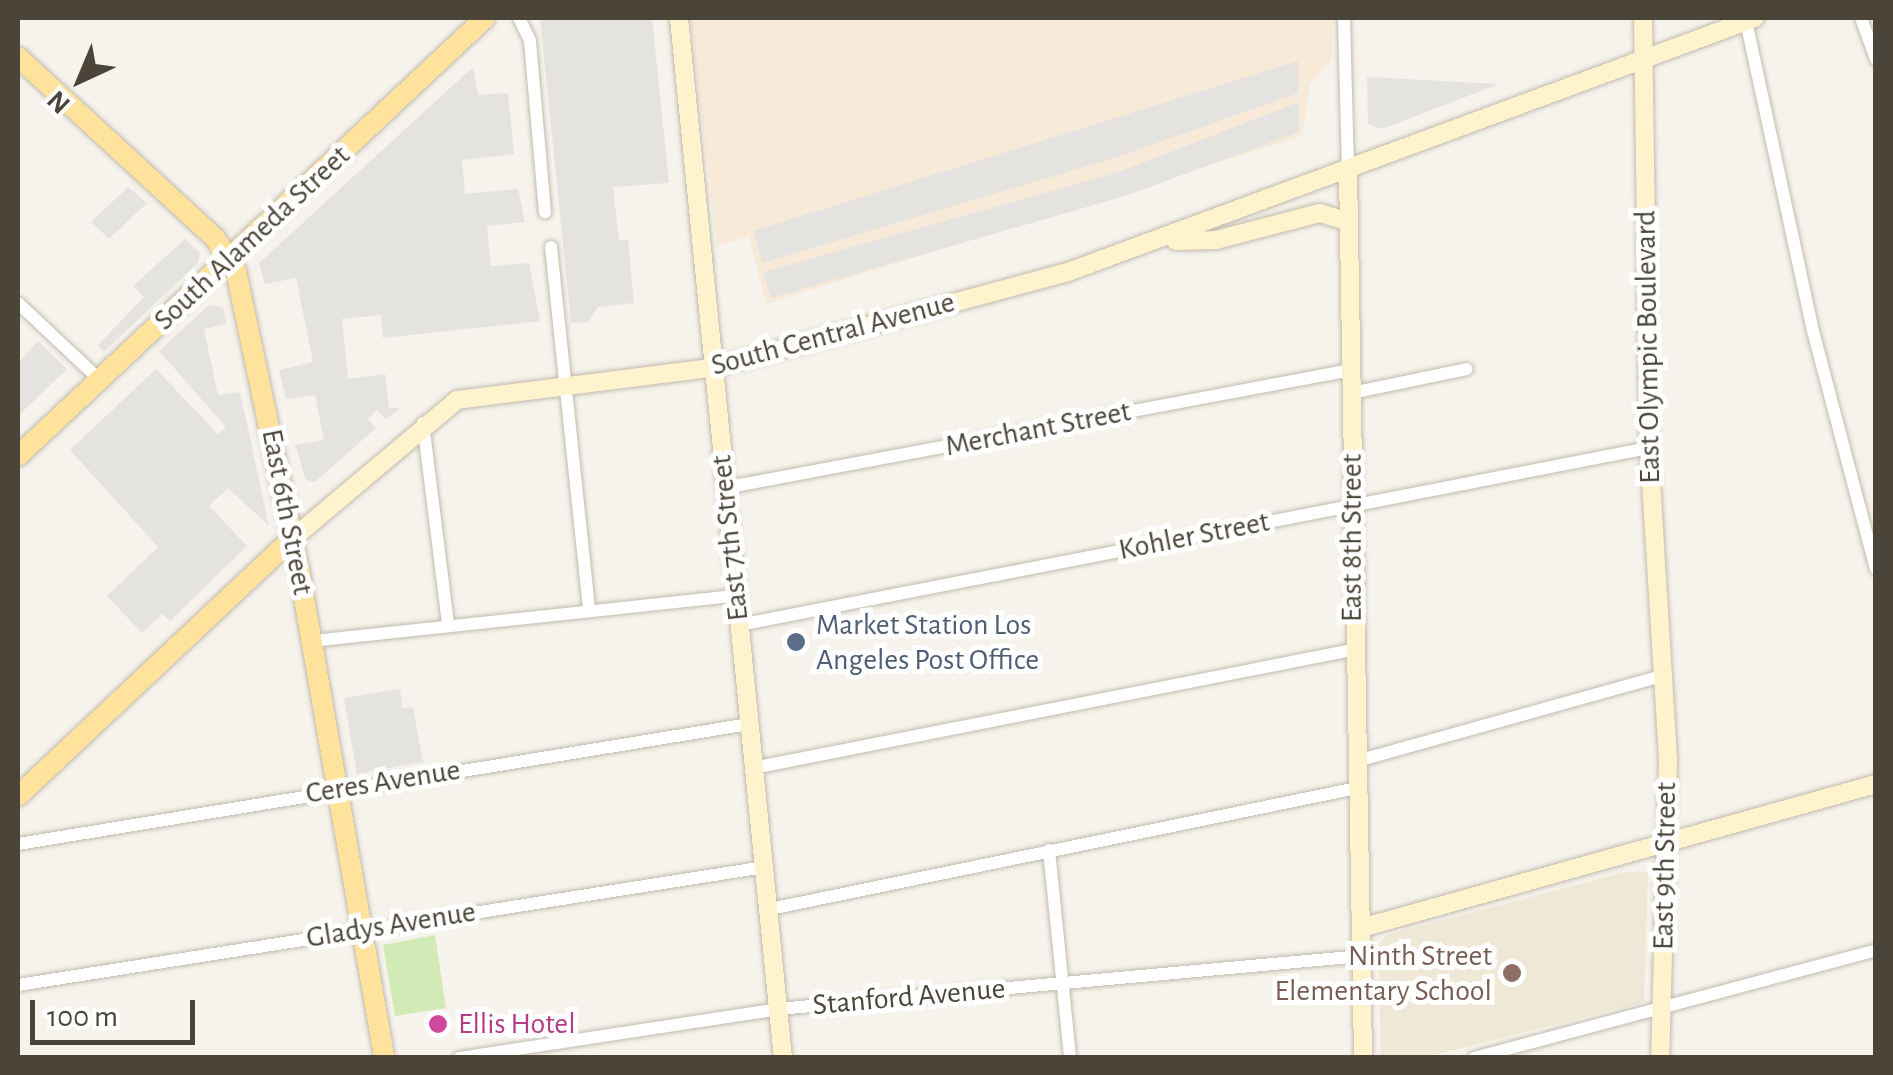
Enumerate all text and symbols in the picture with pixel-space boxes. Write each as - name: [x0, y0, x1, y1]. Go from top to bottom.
- north arrow: [30, 30, 130, 130]
- text: N: [42, 85, 76, 118]
- street label: South Alameda Street: [147, 138, 357, 338]
- street label: East Olympic Boulevard: [1628, 210, 1668, 484]
- street label: South Central Avenue: [707, 284, 959, 384]
- street label: Merchant Street: [942, 393, 1134, 465]
- street label: East 6th Street: [253, 426, 321, 598]
- street label: East 7th Street: [703, 453, 757, 623]
- street label: East 8th Street: [1334, 454, 1370, 622]
- street label: Kohler Street: [1116, 504, 1272, 568]
- place label: Market Station Los Angeles Post Office: [816, 607, 1039, 678]
- marker: Market Station Los Angeles Post Office: [785, 631, 807, 653]
- street label: Ceres Avenue: [303, 752, 463, 812]
- street label: East 9th Street: [1646, 782, 1684, 950]
- street label: Gladys Avenue: [304, 894, 478, 956]
- place label: Ninth Street Elementary School: [1275, 938, 1492, 1008]
- marker: Ninth Street Elementary School: [1501, 962, 1523, 984]
- street label: Stanford Avenue: [811, 971, 1007, 1023]
- scale bar: [35, 980, 200, 1042]
- text: 100 m: [47, 1002, 118, 1032]
- place label: Ellis Hotel: [458, 1006, 576, 1042]
- marker: Ellis Hotel: [427, 1013, 449, 1035]

